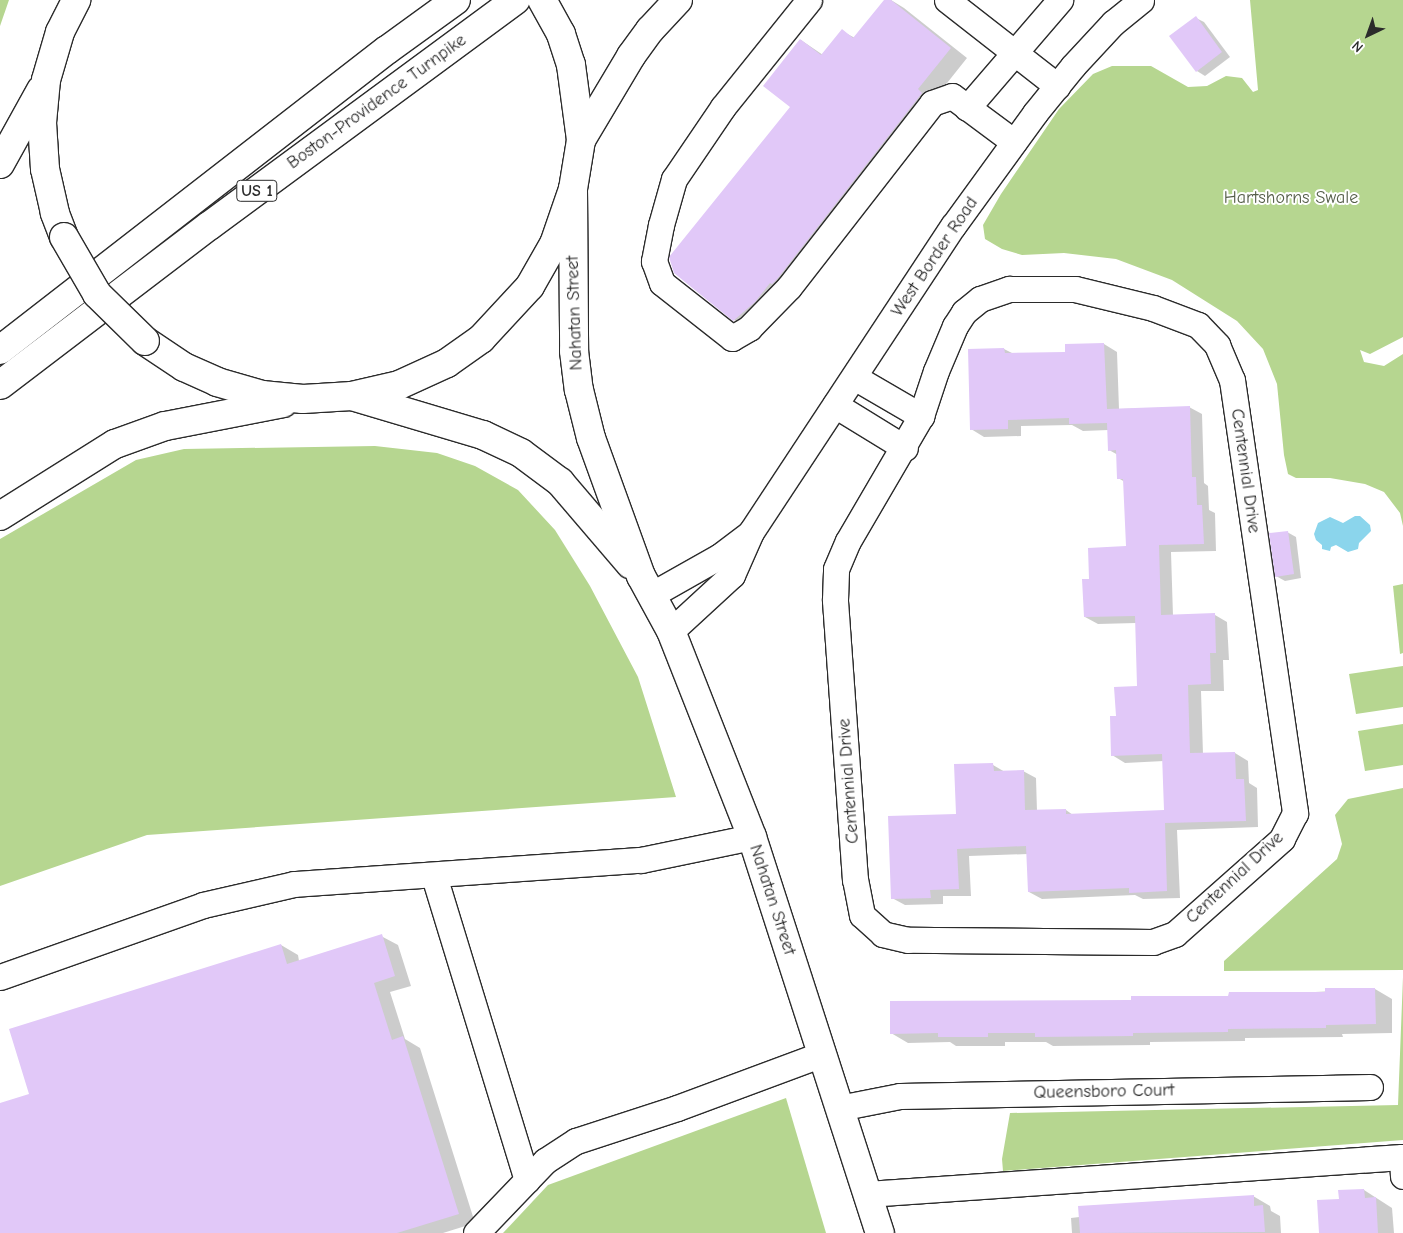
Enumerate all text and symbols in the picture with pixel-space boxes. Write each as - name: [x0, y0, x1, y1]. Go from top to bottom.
- north arrow: [1343, 10, 1393, 60]
- street label: Boston-Providence Turnpike: [283, 30, 471, 174]
- text: N: [1349, 37, 1367, 56]
- road number: US 1: [236, 178, 278, 205]
- park label: Hartshorns Swale: [1224, 187, 1358, 209]
- street label: West Border Road: [887, 193, 983, 321]
- street label: Nahatan Street: [562, 255, 588, 371]
- street label: Centennial Drive: [1226, 407, 1264, 535]
- street label: Centennial Drive: [834, 718, 864, 844]
- street label: Centennial Drive: [1182, 827, 1288, 929]
- street label: Nahatan Street: [744, 842, 800, 958]
- street label: Queensboro Court: [1033, 1080, 1175, 1104]

